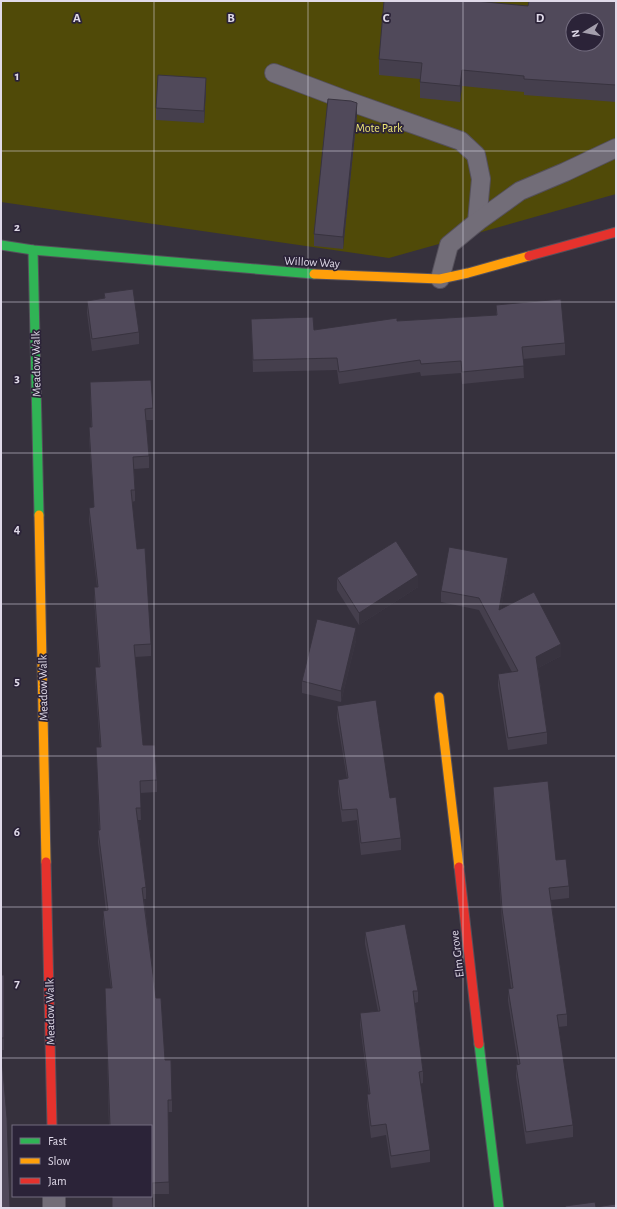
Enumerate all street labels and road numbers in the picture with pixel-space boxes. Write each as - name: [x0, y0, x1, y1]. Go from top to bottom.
- street label: Willow Way: [284, 255, 340, 270]
- street label: Meadow Walk: [29, 330, 43, 397]
- street label: Meadow Walk: [36, 654, 50, 721]
- street label: Elm Grove: [448, 930, 466, 978]
- street label: Meadow Walk: [43, 978, 57, 1045]

